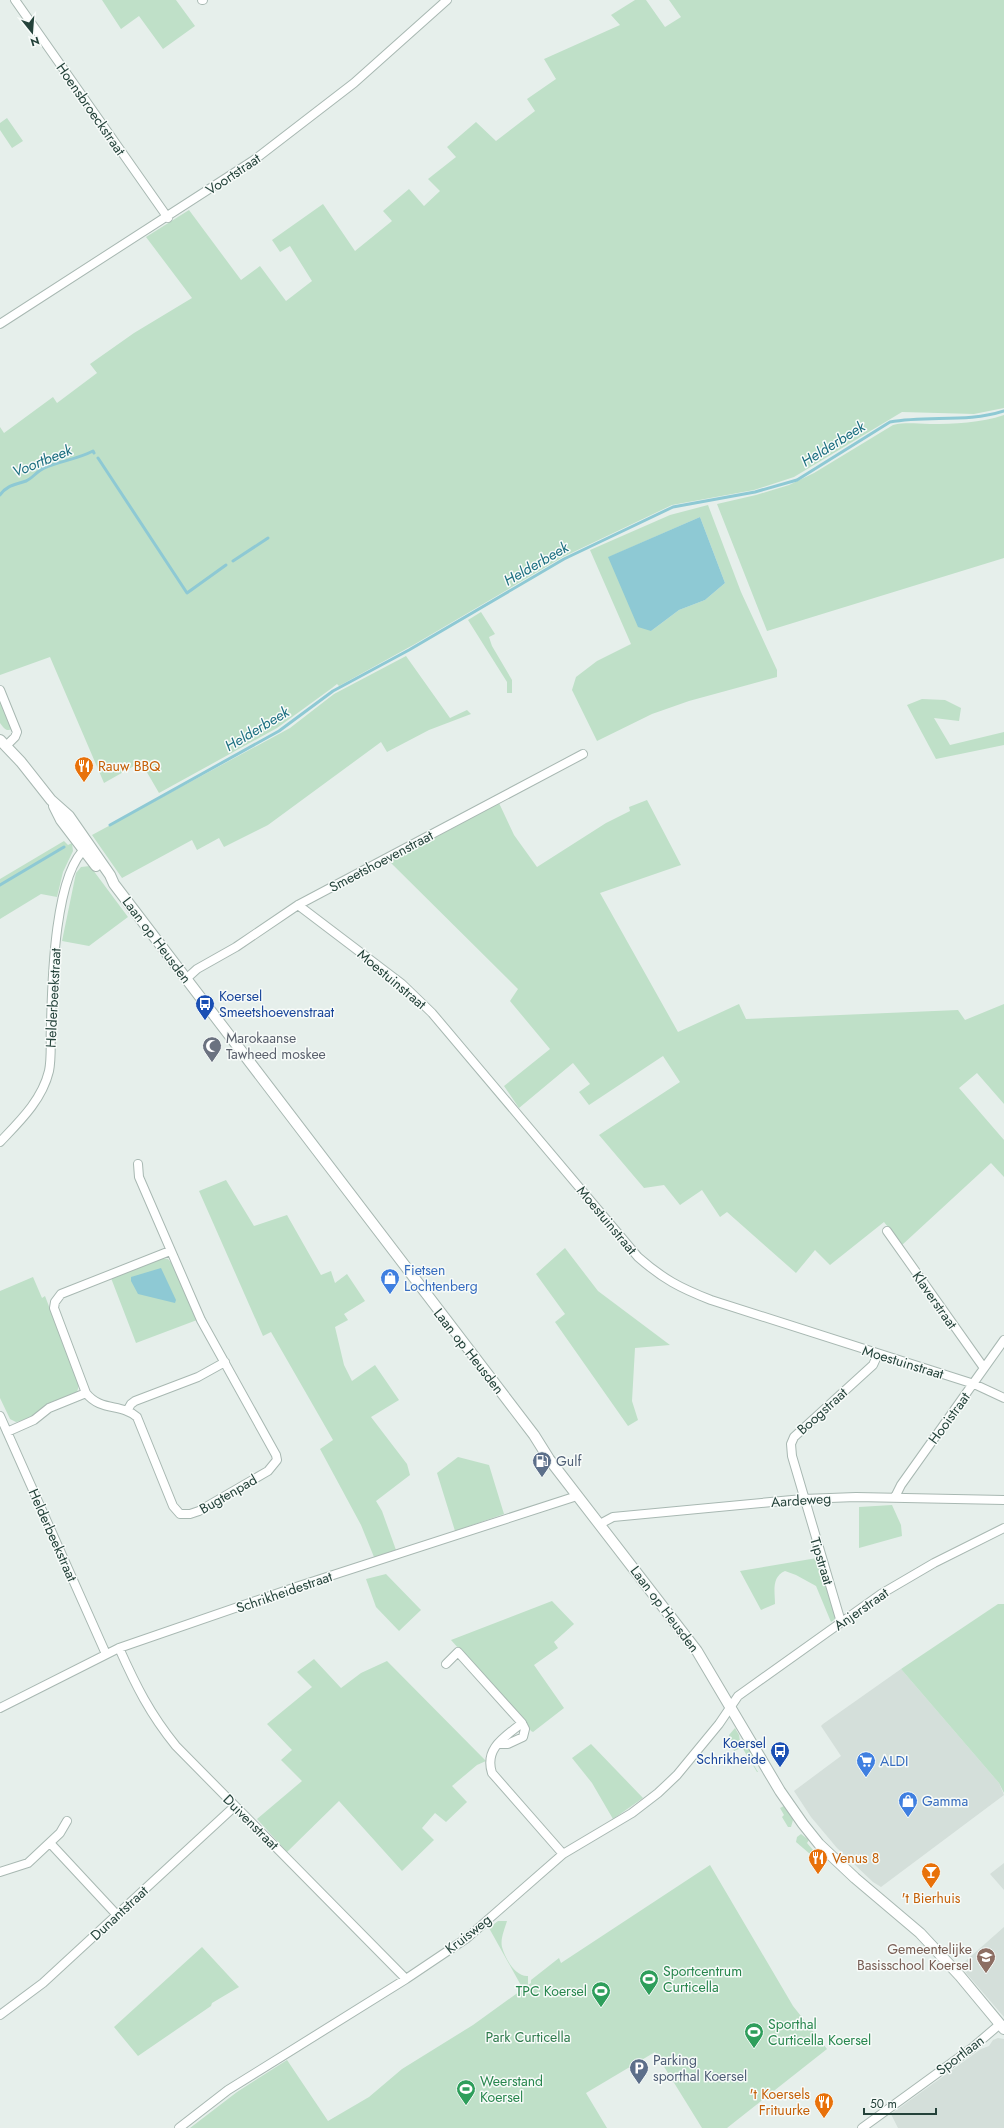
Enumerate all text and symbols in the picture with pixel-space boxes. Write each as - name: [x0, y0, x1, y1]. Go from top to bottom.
- north arrow: [12, 12, 52, 52]
- text: N: [28, 33, 41, 50]
- street label: Hoensbroeckstraat: [52, 59, 131, 160]
- street label: Voortstraat: [202, 148, 265, 200]
- water label: Helderbeek: [797, 415, 870, 472]
- water label: Voortbeek: [9, 439, 76, 483]
- water label: Helderbeek: [499, 536, 573, 591]
- water label: Helderbeek: [221, 701, 294, 757]
- restaurant icon: Rauw BBQ: [73, 755, 95, 783]
- place label: Rauw BBQ: [98, 756, 161, 776]
- street label: Smeetshoevenstraat: [325, 825, 437, 897]
- street label: Laan op Heusden: [118, 892, 196, 988]
- street label: Moestuinstraat: [353, 944, 431, 1014]
- street label: Helderbeekstraat: [40, 947, 66, 1048]
- place label: Koersel Smeetshoevenstraat: [219, 986, 335, 1022]
- bus stop icon: Koersel Smeetshoevenstraat: [194, 993, 216, 1021]
- place label: Marokaanse Tawheed moskee: [226, 1028, 326, 1064]
- mosque icon: Marokaanse Tawheed moskee: [201, 1035, 223, 1063]
- street label: Moestuinstraat: [572, 1181, 642, 1259]
- place label: Fietsen Lochtenberg: [404, 1260, 478, 1296]
- shop icon: Fietsen Lochtenberg: [379, 1267, 401, 1295]
- street label: Klaverstraat: [908, 1267, 963, 1333]
- street label: Laan op Heusden: [429, 1304, 509, 1398]
- street label: Moestuinstraat: [860, 1340, 947, 1384]
- street label: Boogstraat: [792, 1382, 852, 1439]
- street label: Hooistraat: [923, 1388, 975, 1448]
- fuel station icon: Gulf: [531, 1450, 553, 1478]
- place label: Gulf: [556, 1451, 582, 1471]
- street label: Bugtenpad: [195, 1469, 261, 1519]
- street label: Helderbeekstraat: [24, 1485, 83, 1585]
- street label: Aardeweg: [770, 1488, 832, 1512]
- street label: Tipstraat: [805, 1535, 839, 1588]
- street label: Laan op Heusden: [626, 1561, 704, 1657]
- street label: Schrikheidestraat: [233, 1566, 335, 1618]
- street label: Anjerstraat: [830, 1582, 893, 1635]
- place label: Koersel Schrikheide: [696, 1733, 766, 1769]
- bus stop icon: Koersel Schrikheide: [769, 1740, 791, 1768]
- supermarket icon: ALDI: [855, 1750, 877, 1778]
- place label: ALDI: [880, 1751, 909, 1771]
- street label: Duivenstraat: [219, 1790, 284, 1855]
- shop icon: Gamma: [897, 1790, 919, 1818]
- place label: Gamma: [922, 1791, 968, 1811]
- restaurant icon: Venus 8: [807, 1847, 829, 1875]
- place label: Venus 8: [832, 1848, 880, 1868]
- bar icon: 't Bierhuis: [920, 1861, 942, 1889]
- street label: Dunantstraat: [86, 1881, 153, 1945]
- place label: 't Bierhuis: [902, 1888, 961, 1908]
- street label: Kruisweg: [441, 1910, 495, 1958]
- place label: Gemeentelijke Basisschool Koersel: [857, 1939, 972, 1975]
- school or university icon: Gemeentelijke Basisschool Koersel: [975, 1946, 997, 1974]
- place label: Sportcentrum Curticella: [663, 1961, 742, 1997]
- sports icon: Sportcentrum Curticella: [638, 1968, 660, 1996]
- sports icon: TPC Koersel: [590, 1980, 612, 2008]
- place label: TPC Koersel: [516, 1981, 587, 2001]
- place label: Sporthal Curticella Koersel: [768, 2014, 871, 2050]
- sports icon: Sporthal Curticella Koersel: [743, 2021, 765, 2049]
- park label: Park Curticella: [486, 2027, 570, 2047]
- street label: Sportlaan: [932, 2030, 988, 2080]
- place label: Parking sporthal Koersel: [653, 2050, 747, 2086]
- parking icon: Parking sporthal Koersel: [628, 2057, 650, 2085]
- place label: Weerstand Koersel: [480, 2071, 543, 2107]
- sports icon: Weerstand Koersel: [455, 2078, 477, 2106]
- place label: 't Koersels Frituurke: [750, 2084, 810, 2120]
- scale bar: [864, 2090, 936, 2116]
- restaurant icon: 't Koersels Frituurke: [813, 2091, 835, 2119]
- text: 50 m: [870, 2095, 897, 2113]

